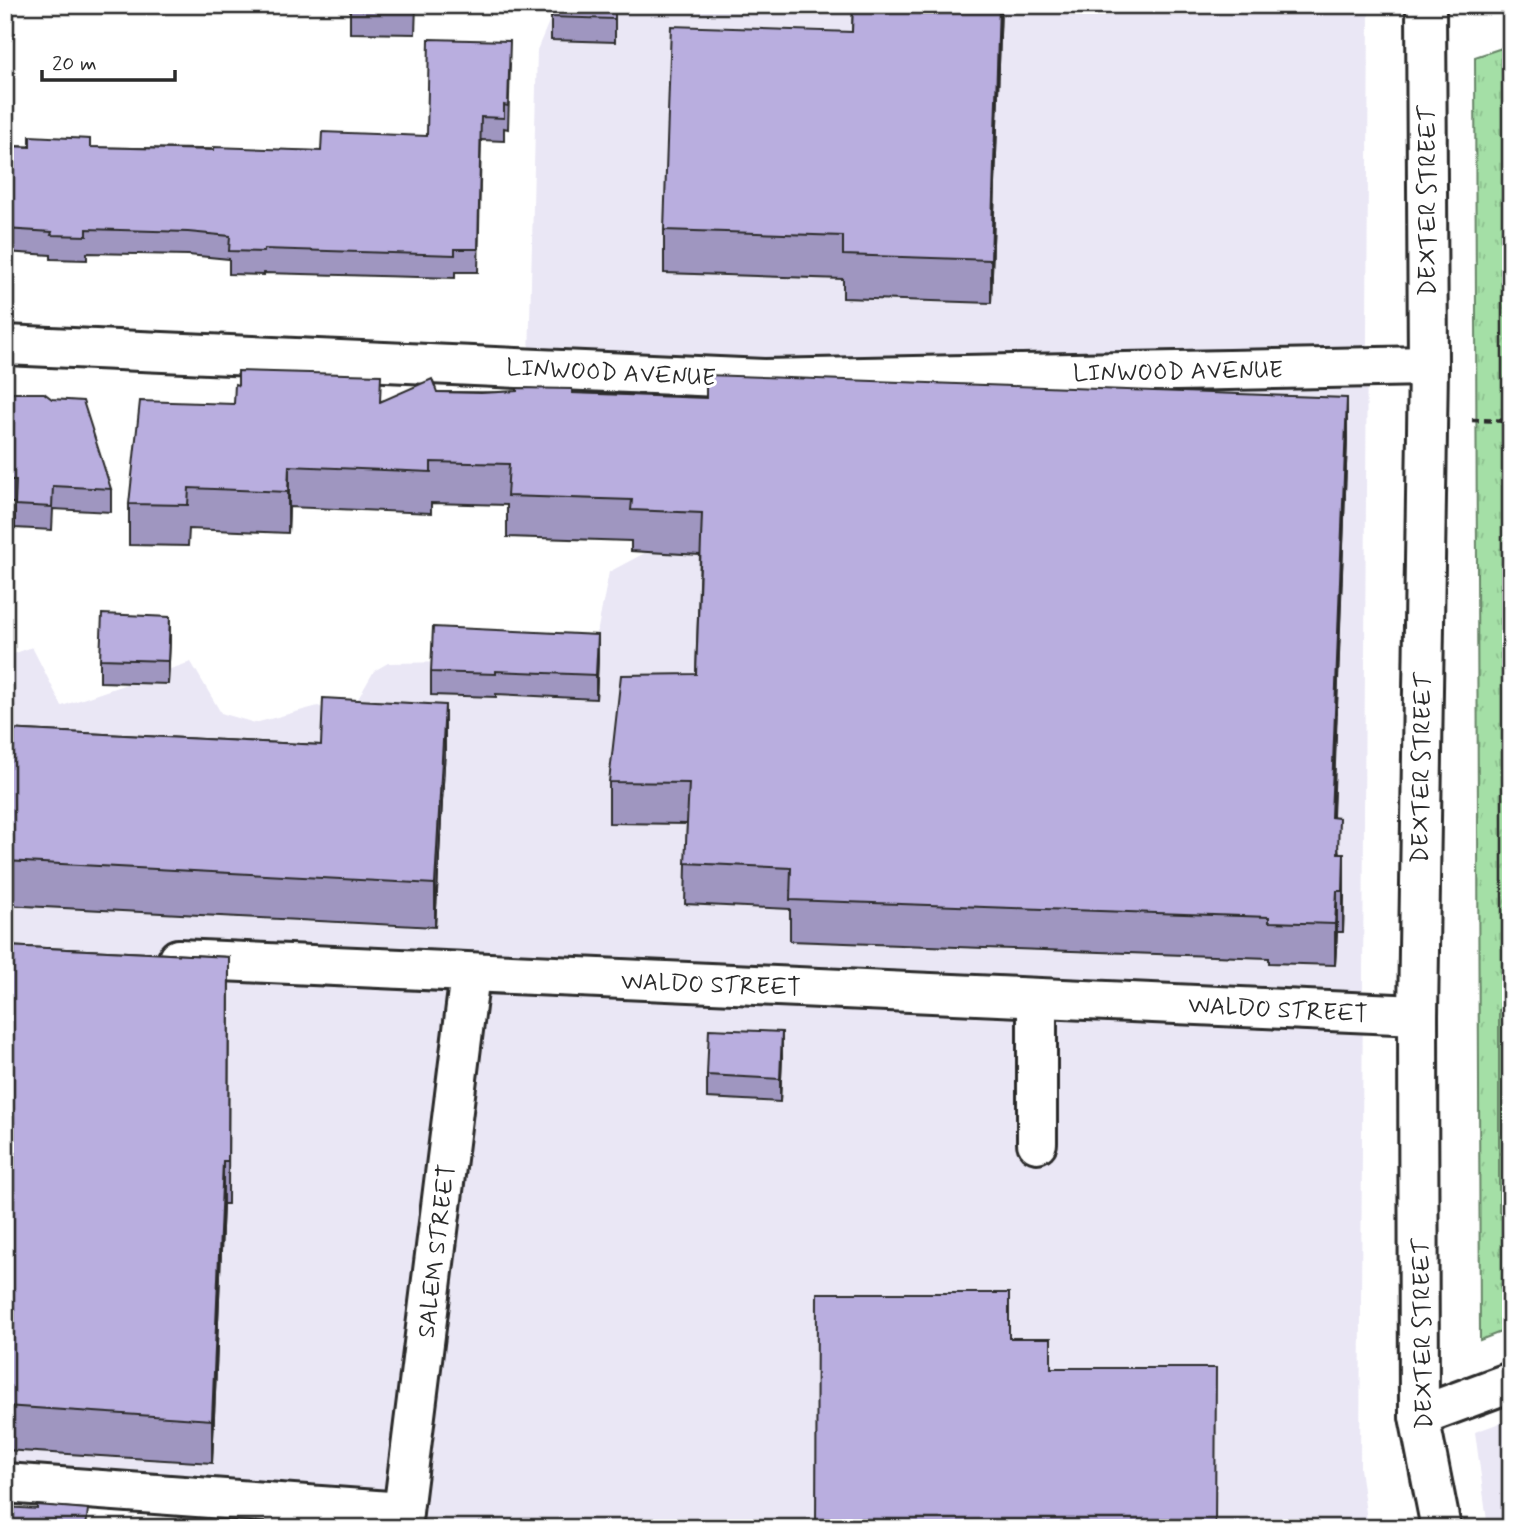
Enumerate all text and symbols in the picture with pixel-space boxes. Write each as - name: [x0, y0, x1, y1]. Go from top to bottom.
- scale bar: [42, 38, 175, 82]
- text: 20 m: [52, 50, 97, 78]
- street label: DEXTER STREET: [1413, 105, 1444, 296]
- street label: LINWOOD AVENUE: [505, 353, 716, 394]
- street label: LINWOOD AVENUE: [1073, 355, 1283, 390]
- street label: DEXTER STREET: [1405, 672, 1440, 864]
- street label: WALDO STREET: [620, 967, 801, 1004]
- street label: WALDO STREET: [1187, 990, 1369, 1031]
- street label: SALEM STREET: [411, 1162, 464, 1340]
- street label: DEXTER STREET: [1406, 1238, 1441, 1430]

